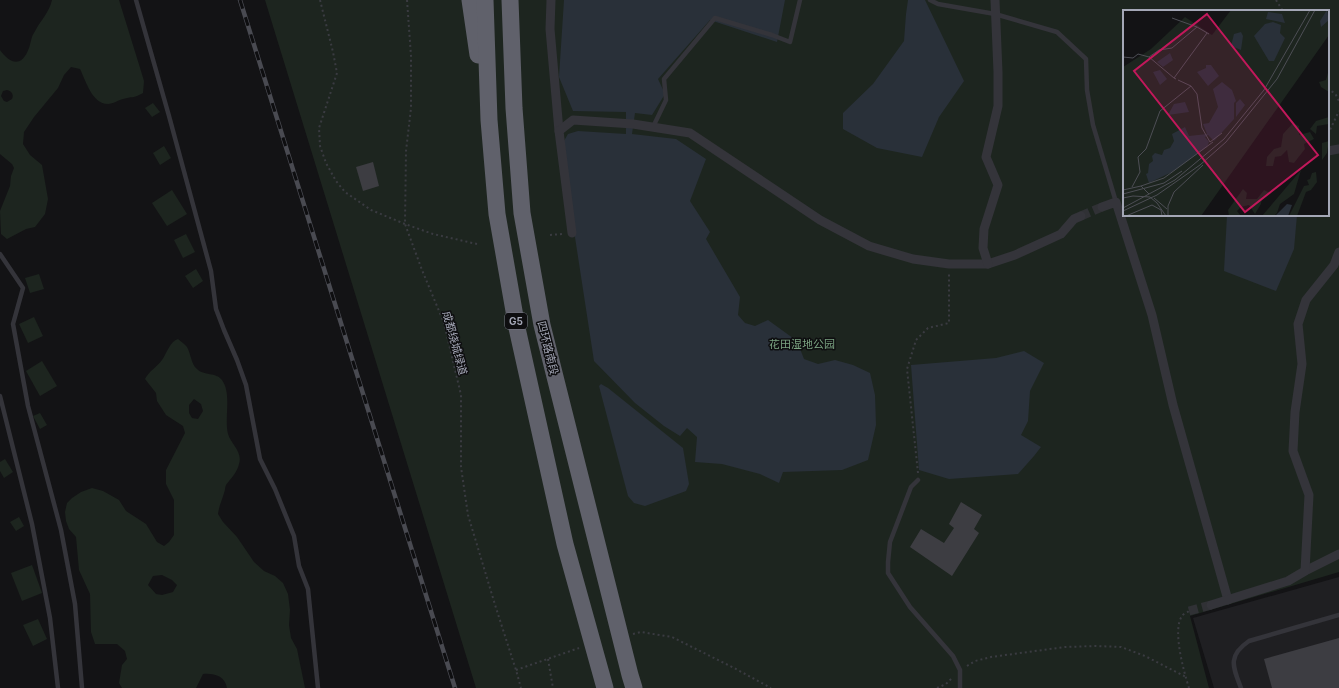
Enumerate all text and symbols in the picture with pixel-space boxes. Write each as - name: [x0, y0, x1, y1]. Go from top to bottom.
- inset map: [1123, 10, 1329, 216]
- street label: 成都绕城绿道: [440, 309, 470, 377]
- road number: G5: [505, 313, 527, 329]
- street label: 四环路南段: [535, 320, 561, 376]
- park label: 花田湿地公园: [769, 337, 835, 351]

